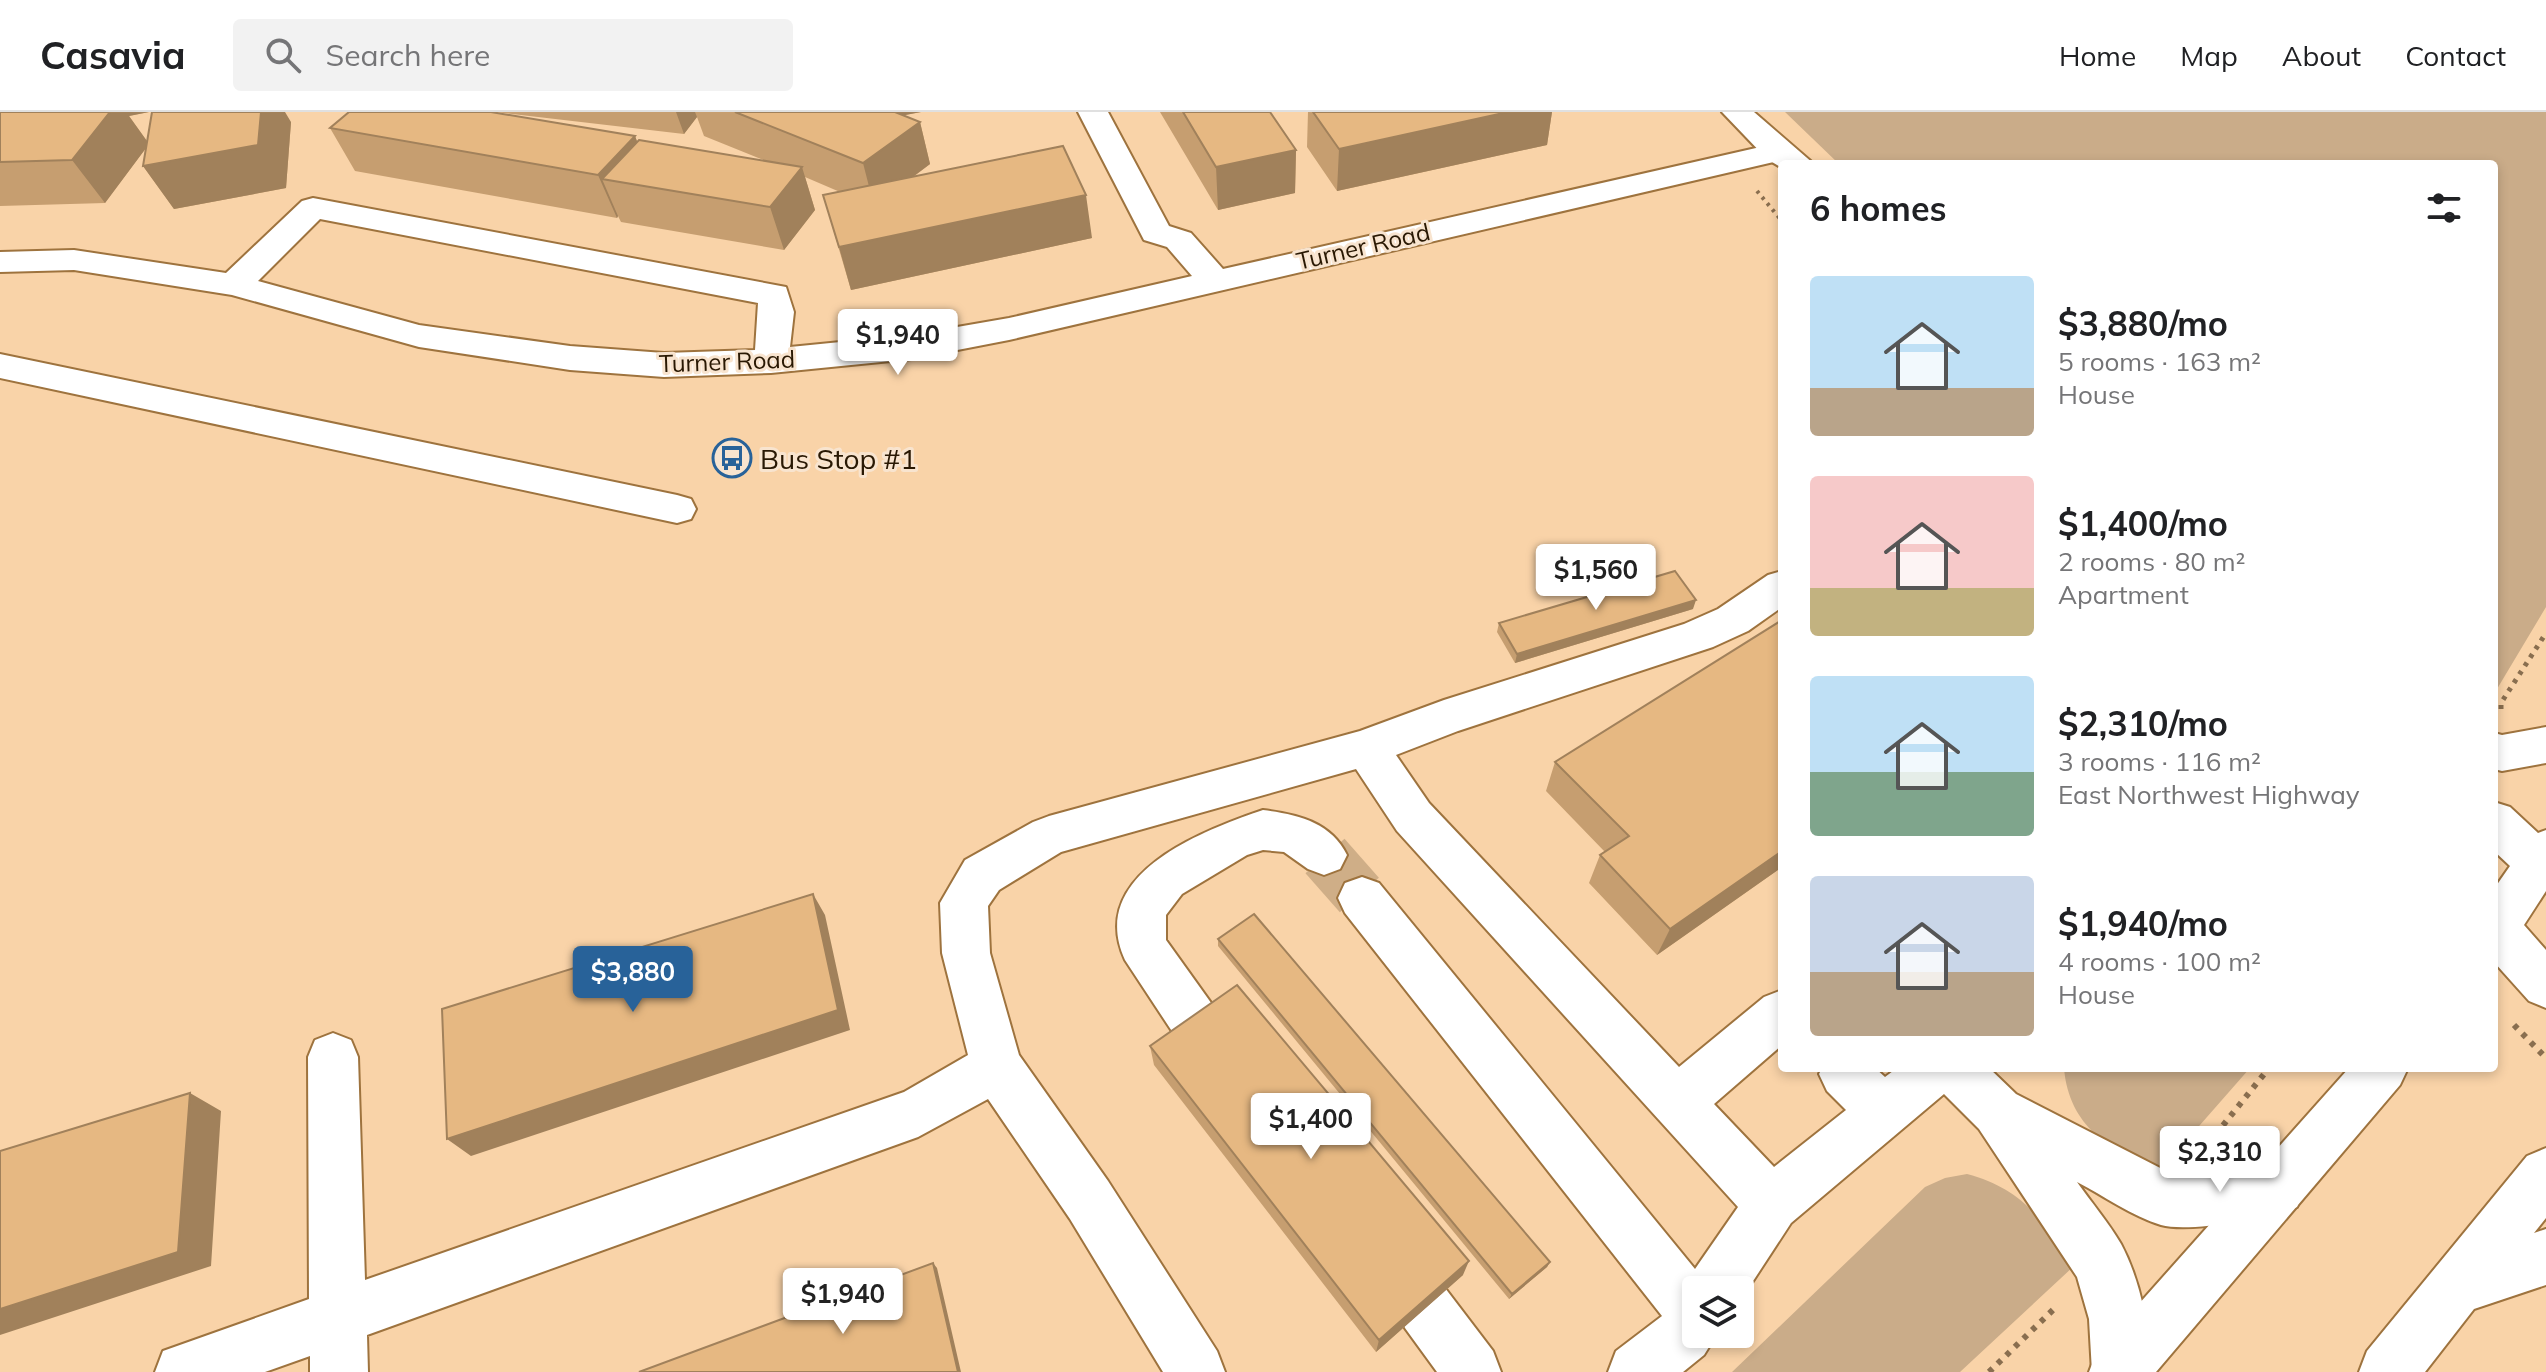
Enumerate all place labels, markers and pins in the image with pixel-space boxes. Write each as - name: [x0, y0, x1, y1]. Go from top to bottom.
- pin: $1,940: [833, 309, 963, 377]
- bus stop icon: Bus Stop #1: [711, 437, 753, 479]
- place label: Bus Stop #1: [760, 441, 917, 476]
- pin: $1,560: [1531, 544, 1661, 612]
- pin: $3,880: [568, 946, 698, 1014]
- pin: $1,400: [1246, 1093, 1376, 1161]
- pin: $2,310: [2155, 1126, 2285, 1194]
- pin: $1,940: [778, 1268, 908, 1336]

